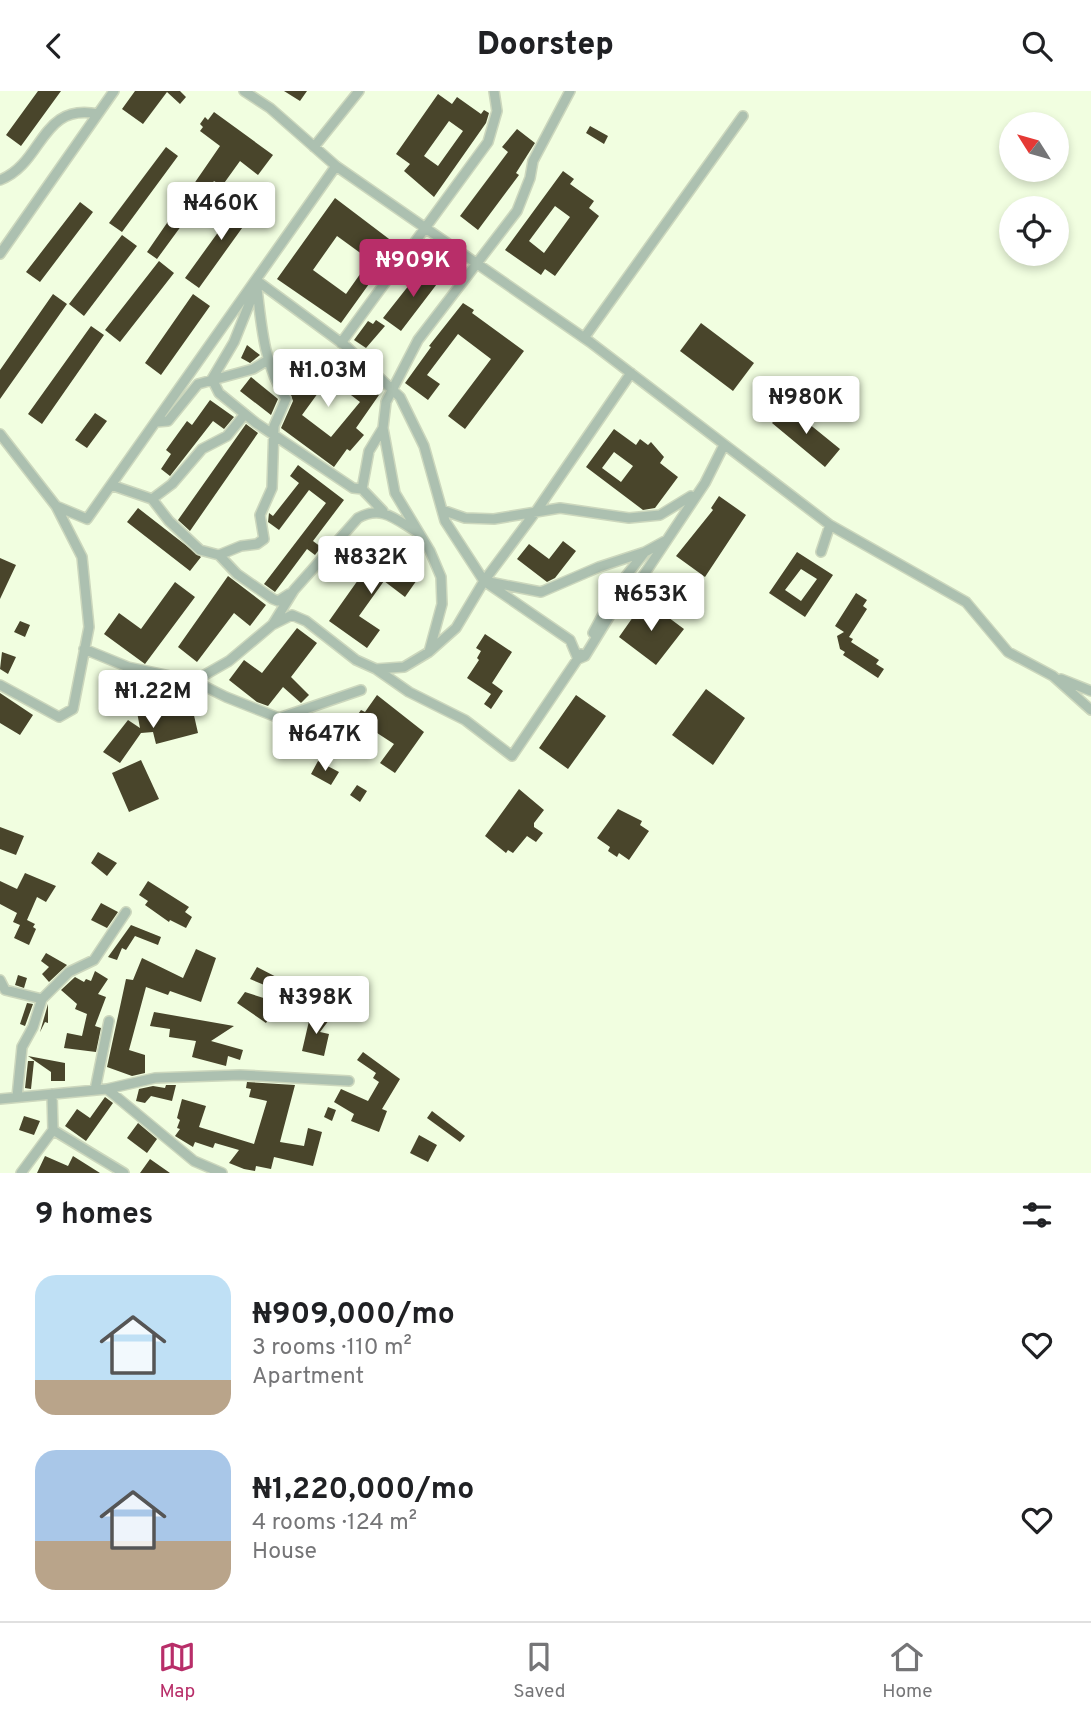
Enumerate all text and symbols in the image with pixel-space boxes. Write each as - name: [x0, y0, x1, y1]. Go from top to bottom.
- text: Doorstep: [477, 26, 614, 66]
- icon: back: [35, 27, 73, 65]
- icon: search: [1018, 27, 1056, 65]
- north arrow: [999, 112, 1069, 182]
- map controls: [999, 112, 1069, 266]
- pin: ₦460K: [172, 183, 270, 242]
- text: ₦460K: [183, 190, 259, 219]
- button: locate: [999, 196, 1069, 266]
- pin: ₦909K: [364, 239, 462, 299]
- text: ₦909K: [375, 247, 451, 276]
- pin: ₦1.03M: [271, 349, 385, 409]
- text: ₦1.03M: [289, 357, 367, 386]
- pin: ₦980K: [757, 377, 855, 436]
- text: ₦980K: [768, 384, 844, 413]
- pin: ₦832K: [322, 537, 420, 596]
- text: ₦832K: [334, 544, 408, 573]
- pin: ₦653K: [602, 573, 700, 633]
- text: ₦653K: [614, 581, 688, 610]
- pin: ₦1.22M: [96, 671, 210, 730]
- text: ₦1.22M: [114, 678, 192, 707]
- pin: ₦647K: [276, 713, 374, 773]
- text: ₦647K: [289, 721, 361, 750]
- pin: ₦398K: [267, 977, 365, 1036]
- text: ₦398K: [279, 984, 353, 1013]
- icon: filters: [1018, 1196, 1056, 1234]
- text: 9 homes: [35, 1197, 153, 1234]
- text: ₦909,000/mo: [252, 1297, 455, 1334]
- icon: home: [91, 1303, 175, 1387]
- icon: heart: [1018, 1326, 1056, 1364]
- text: 3 rooms · 110 m²: [252, 1334, 412, 1363]
- text: Apartment: [252, 1363, 364, 1392]
- text: ₦1,220,000/mo: [252, 1472, 474, 1509]
- icon: home: [91, 1478, 175, 1562]
- icon: heart: [1018, 1501, 1056, 1539]
- text: 4 rooms · 124 m²: [252, 1509, 417, 1538]
- text: House: [252, 1538, 317, 1567]
- tab: Map: [158, 1638, 196, 1704]
- tab: Saved: [513, 1638, 565, 1704]
- tab: Home: [882, 1638, 933, 1704]

